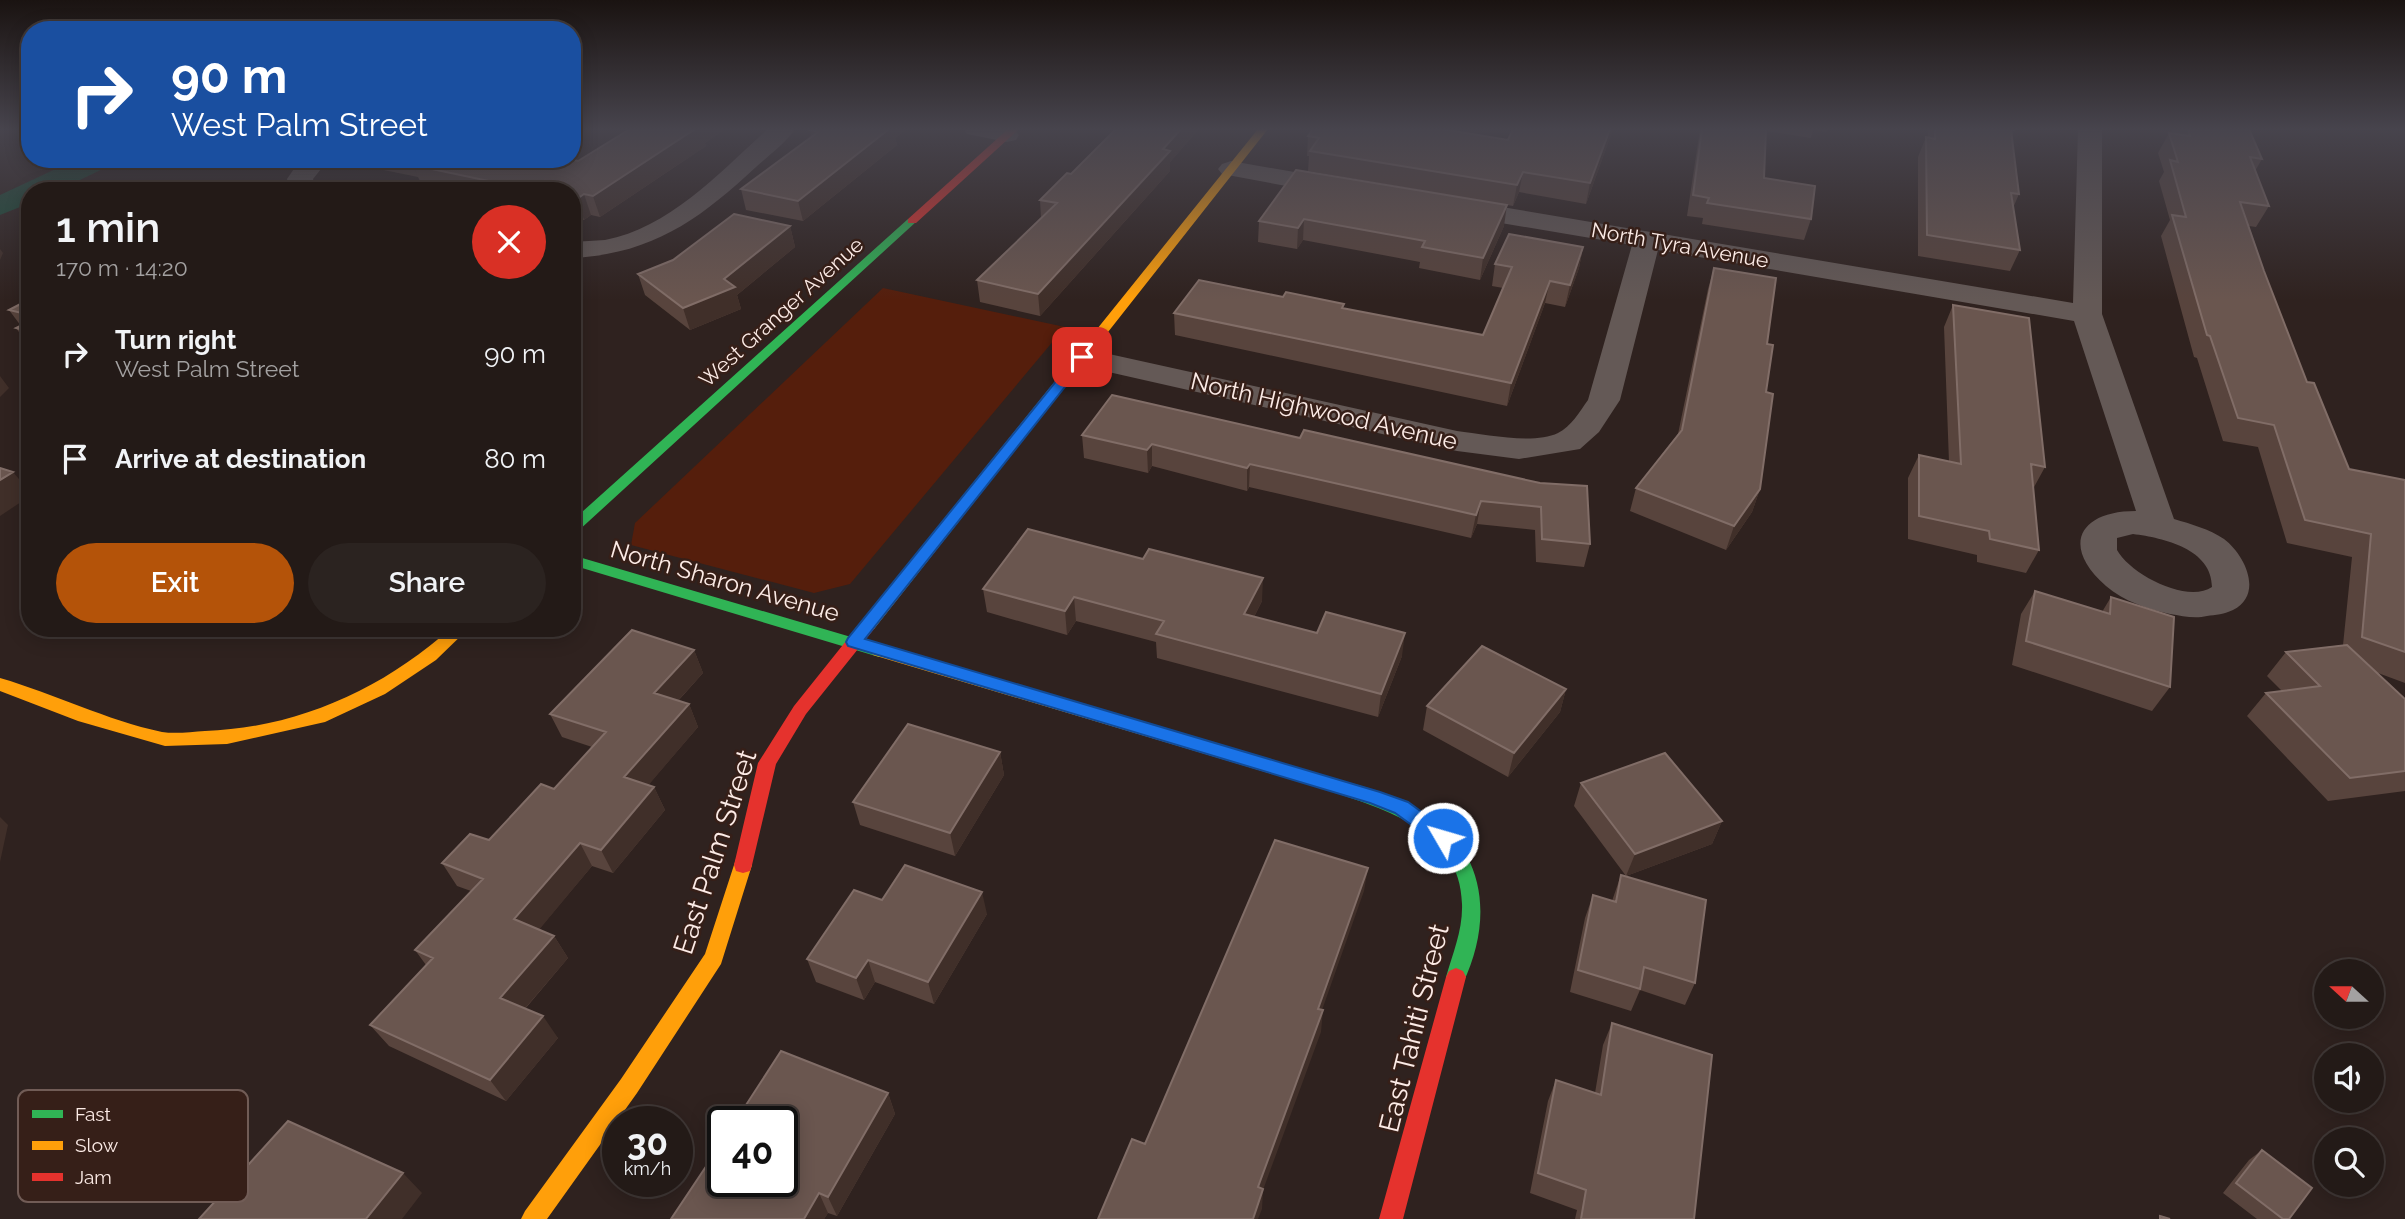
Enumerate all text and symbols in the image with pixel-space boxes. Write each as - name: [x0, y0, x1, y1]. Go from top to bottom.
- text: 90 m: [171, 47, 287, 104]
- icon: right: [56, 49, 147, 140]
- text: West Palm Street: [171, 106, 428, 143]
- text: 1 min: [56, 203, 160, 252]
- button: close: [472, 205, 546, 279]
- street label: North Tyra Avenue: [1589, 217, 1771, 273]
- street label: West Granger Avenue: [694, 232, 868, 392]
- text: 170 m · 14:20: [56, 254, 188, 281]
- text: Turn right: [115, 325, 236, 355]
- pin: [1052, 327, 1112, 387]
- icon: right: [56, 335, 94, 373]
- icon: arrive: [1063, 338, 1101, 376]
- text: 90 m: [484, 339, 546, 369]
- text: West Palm Street: [115, 355, 299, 382]
- street label: North Highwood Avenue: [1188, 366, 1460, 456]
- icon: arrive: [56, 440, 94, 478]
- text: Arrive at destination: [115, 444, 366, 474]
- text: 80 m: [484, 444, 546, 474]
- street label: North Sharon Avenue: [607, 534, 843, 628]
- button: Exit: [56, 543, 294, 623]
- button: Share: [308, 543, 546, 623]
- street label: East Palm Street: [666, 745, 764, 958]
- position arrow: [1406, 801, 1480, 875]
- street label: East Tahiti Street: [1372, 920, 1456, 1136]
- north arrow: [2314, 959, 2384, 1029]
- map controls: [2314, 959, 2384, 1197]
- button: sound: [2314, 1043, 2384, 1113]
- legend: [18, 1090, 248, 1202]
- text: Fast: [75, 1103, 111, 1125]
- speed limit sign: 40: [707, 1106, 798, 1197]
- text: 30: [627, 1122, 668, 1163]
- button: search: [2314, 1127, 2384, 1197]
- text: Slow: [75, 1134, 119, 1156]
- text: km/h: [624, 1158, 671, 1179]
- text: Jam: [75, 1166, 112, 1188]

